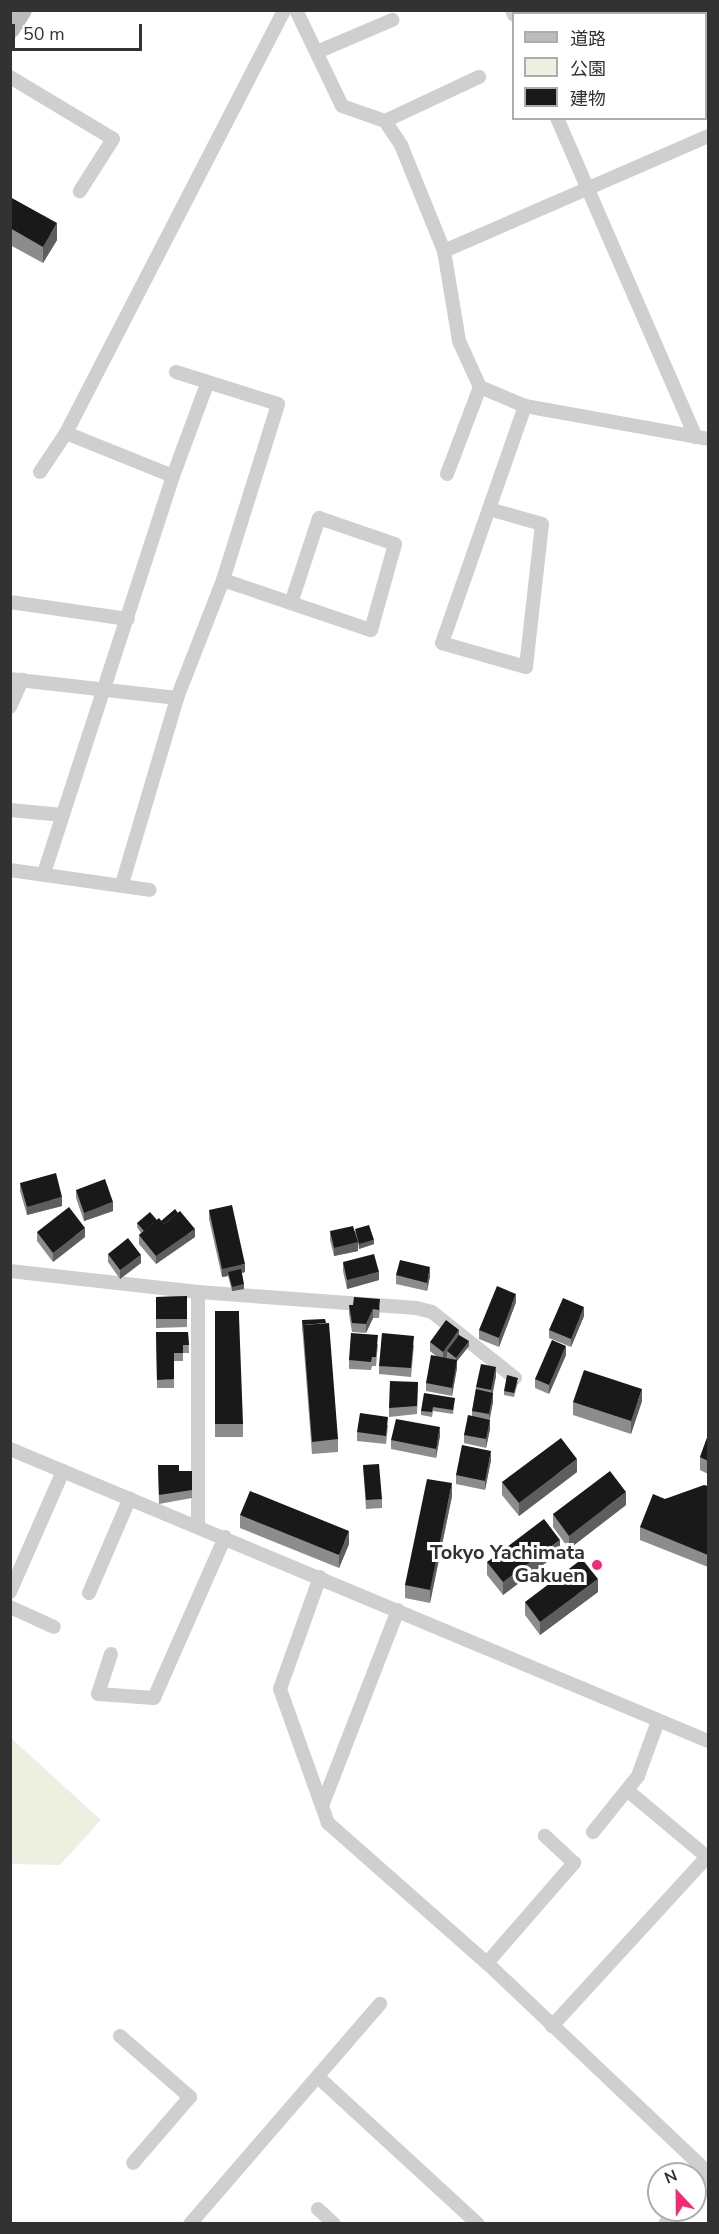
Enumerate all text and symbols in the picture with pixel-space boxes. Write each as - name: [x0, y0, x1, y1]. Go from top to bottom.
- scale bar: [15, 12, 146, 50]
- legend: [512, 12, 707, 120]
- text: 50 m: [23, 22, 65, 46]
- text: 道路: [570, 27, 606, 51]
- text: 公園: [570, 57, 606, 81]
- text: 建物: [570, 87, 606, 111]
- place label: Tokyo Yachimata Gakuen: [430, 1541, 585, 1588]
- marker: Tokyo Yachimata Gakuen: [590, 1558, 604, 1572]
- north arrow: [647, 2162, 707, 2222]
- text: N: [661, 2165, 681, 2190]

